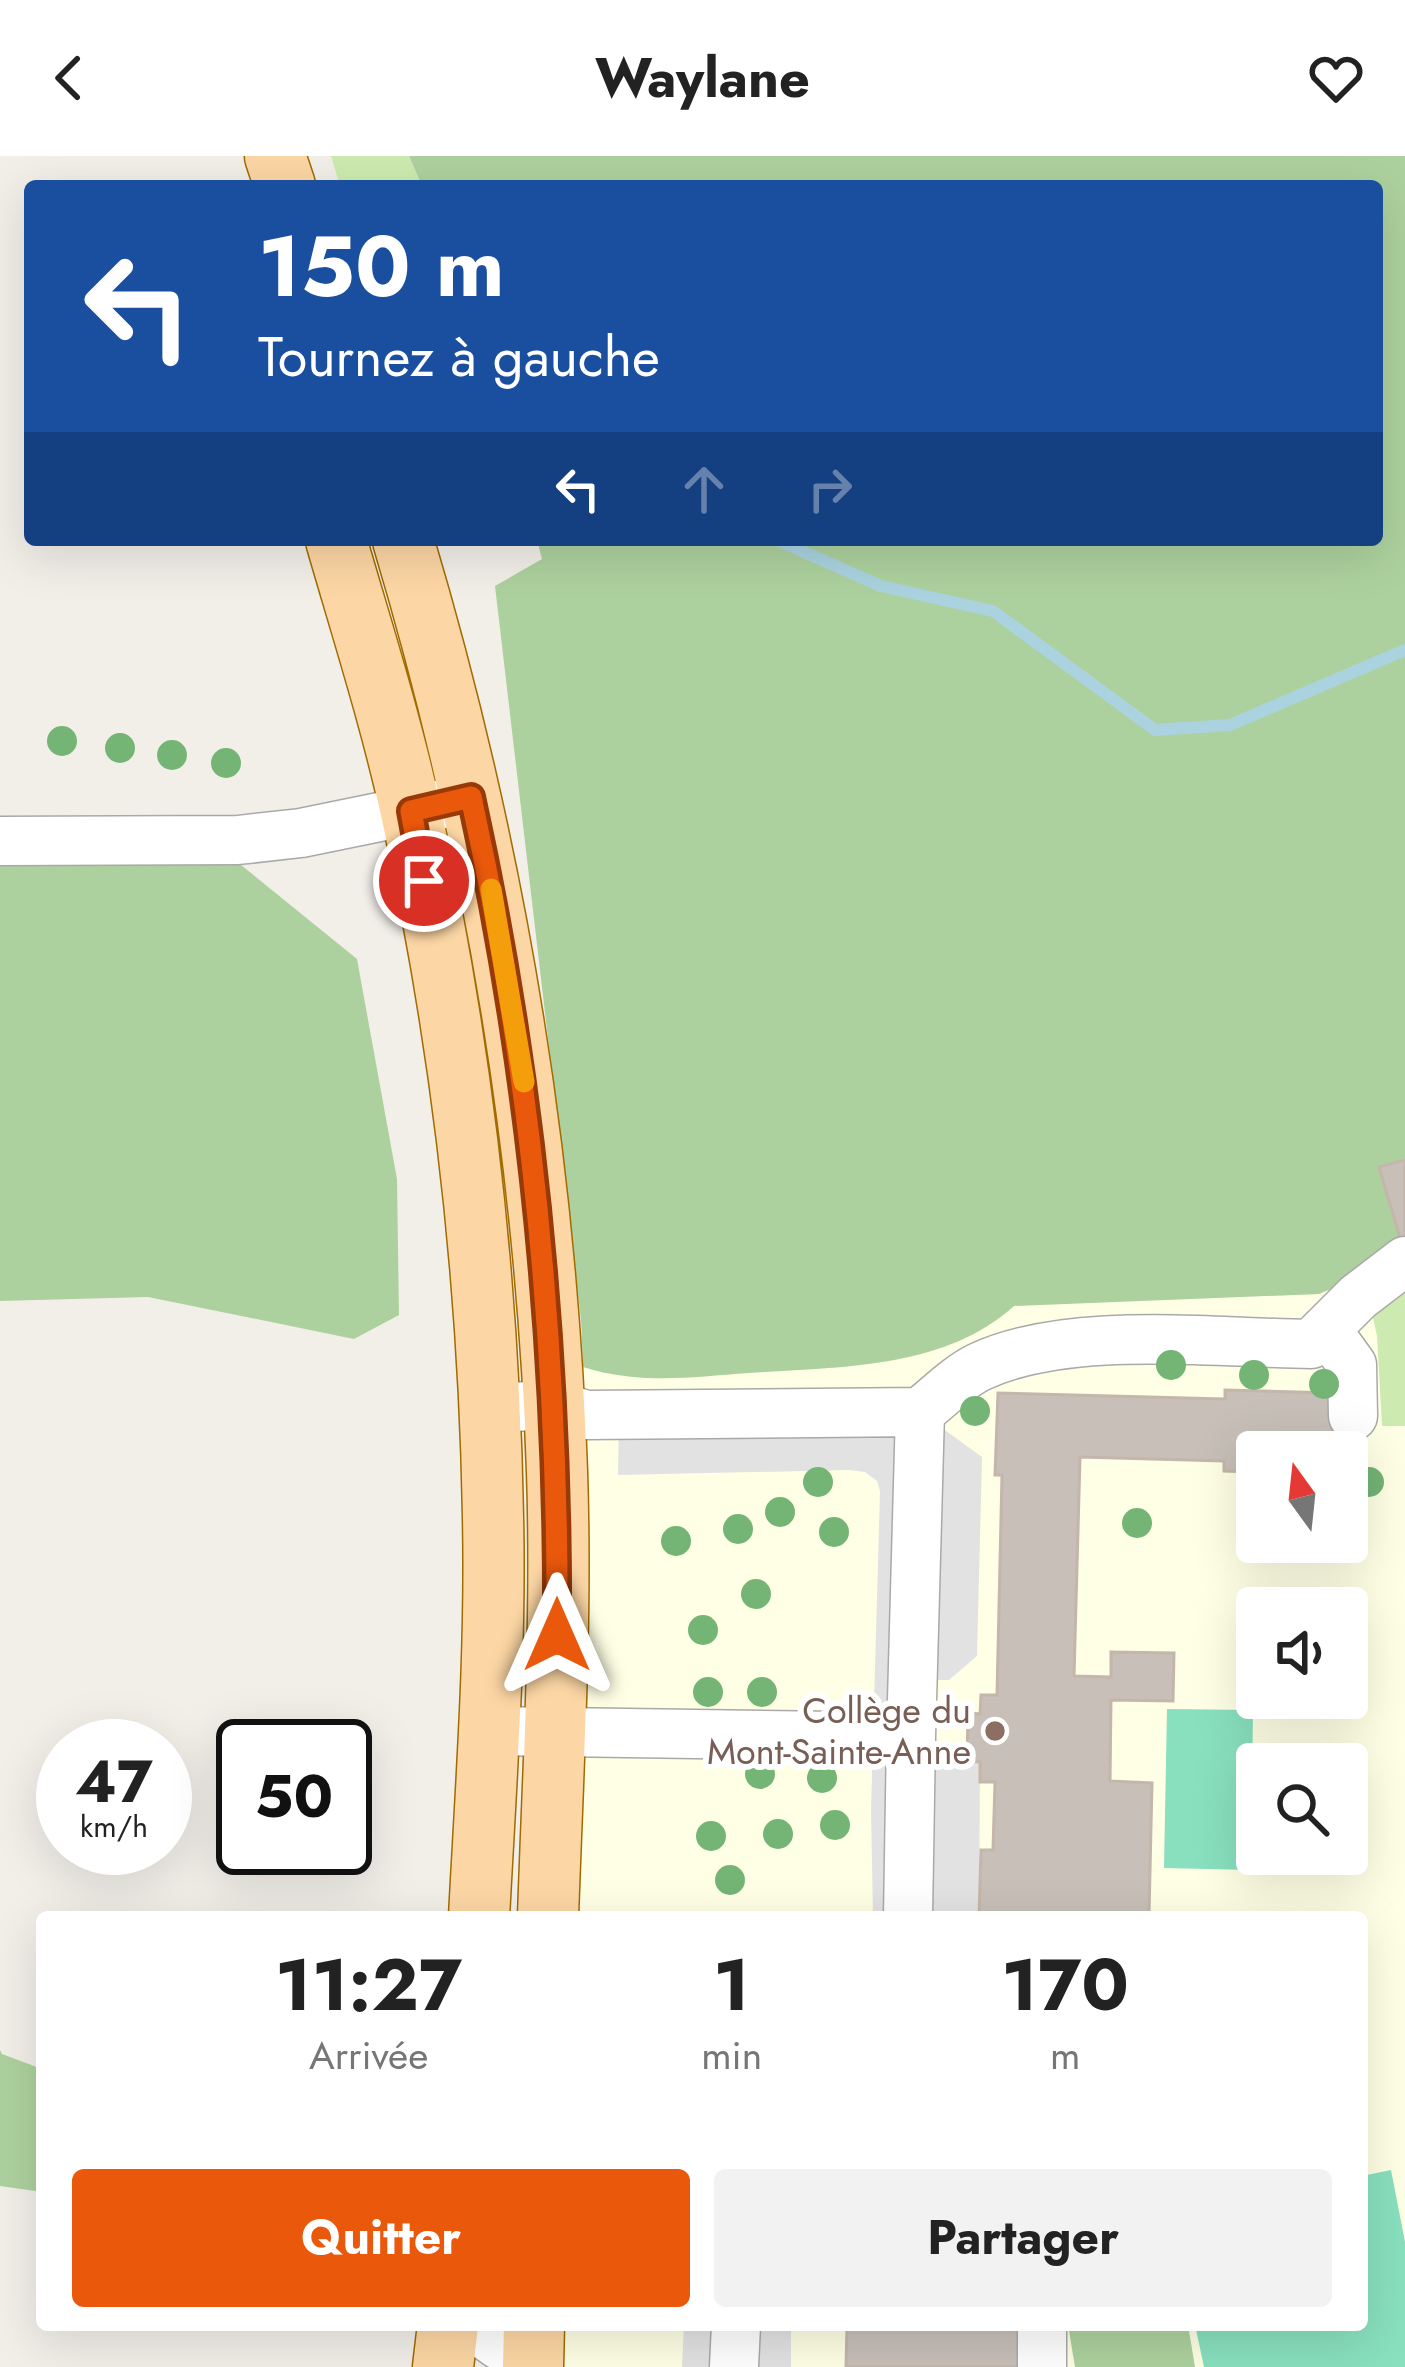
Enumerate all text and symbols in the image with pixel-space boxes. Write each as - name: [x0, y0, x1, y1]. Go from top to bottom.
- text: Waylane: [595, 39, 810, 117]
- icon: back: [36, 45, 102, 111]
- icon: heart: [1303, 45, 1369, 111]
- text: 150 m: [258, 206, 505, 328]
- icon: left: [60, 228, 216, 384]
- text: Tournez à gauche: [258, 318, 660, 396]
- icon: left: [545, 456, 611, 522]
- icon: ahead: [671, 456, 737, 522]
- icon: right: [797, 456, 863, 522]
- pin: [373, 830, 475, 932]
- icon: arrive: [391, 848, 457, 914]
- north arrow: [1236, 1431, 1368, 1563]
- map controls: [1236, 1431, 1368, 1875]
- position arrow: [494, 1572, 620, 1698]
- button: sound: [1236, 1587, 1368, 1719]
- place label: Collège du Mont-Sainte-Anne: [707, 1684, 971, 1777]
- marker: Collège du Mont-Sainte-Anne: [982, 1718, 1008, 1744]
- speed limit sign: 50: [216, 1719, 372, 1875]
- text: 47: [75, 1738, 153, 1825]
- button: search: [1236, 1743, 1368, 1875]
- text: km/h: [80, 1805, 148, 1848]
- text: 11:27: [275, 1933, 462, 2037]
- text: 1: [713, 1933, 750, 2037]
- text: 170: [1001, 1933, 1129, 2037]
- text: Arrivée: [309, 2027, 428, 2084]
- text: min: [701, 2027, 762, 2084]
- text: m: [1050, 2027, 1080, 2084]
- button: Quitter: [72, 2169, 690, 2307]
- button: Partager: [714, 2169, 1332, 2307]

